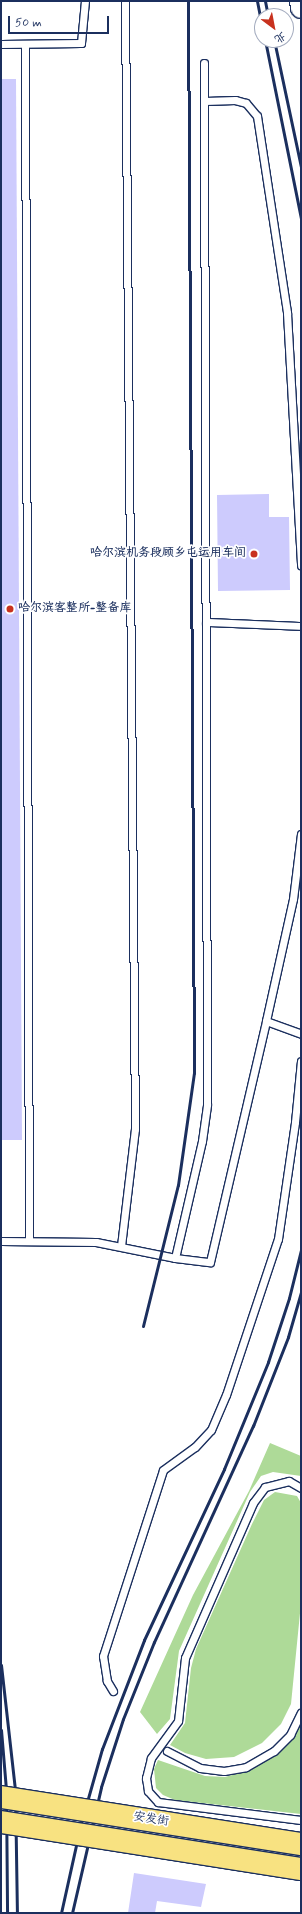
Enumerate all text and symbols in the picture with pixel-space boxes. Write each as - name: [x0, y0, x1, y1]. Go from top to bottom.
- scale bar: [10, 8, 111, 34]
- north arrow: [254, 8, 294, 48]
- text: 50 m: [15, 15, 42, 31]
- text: 北: [271, 28, 288, 46]
- place label: 哈尔滨机务段顾乡屯运用车间: [90, 547, 246, 561]
- marker: 哈尔滨机务段顾乡屯运用车间: [249, 549, 259, 559]
- place label: 哈尔滨客整所-整备库: [18, 602, 131, 616]
- marker: 哈尔滨客整所-整备库: [5, 604, 15, 614]
- street label: 安发街: [132, 1810, 170, 1830]

